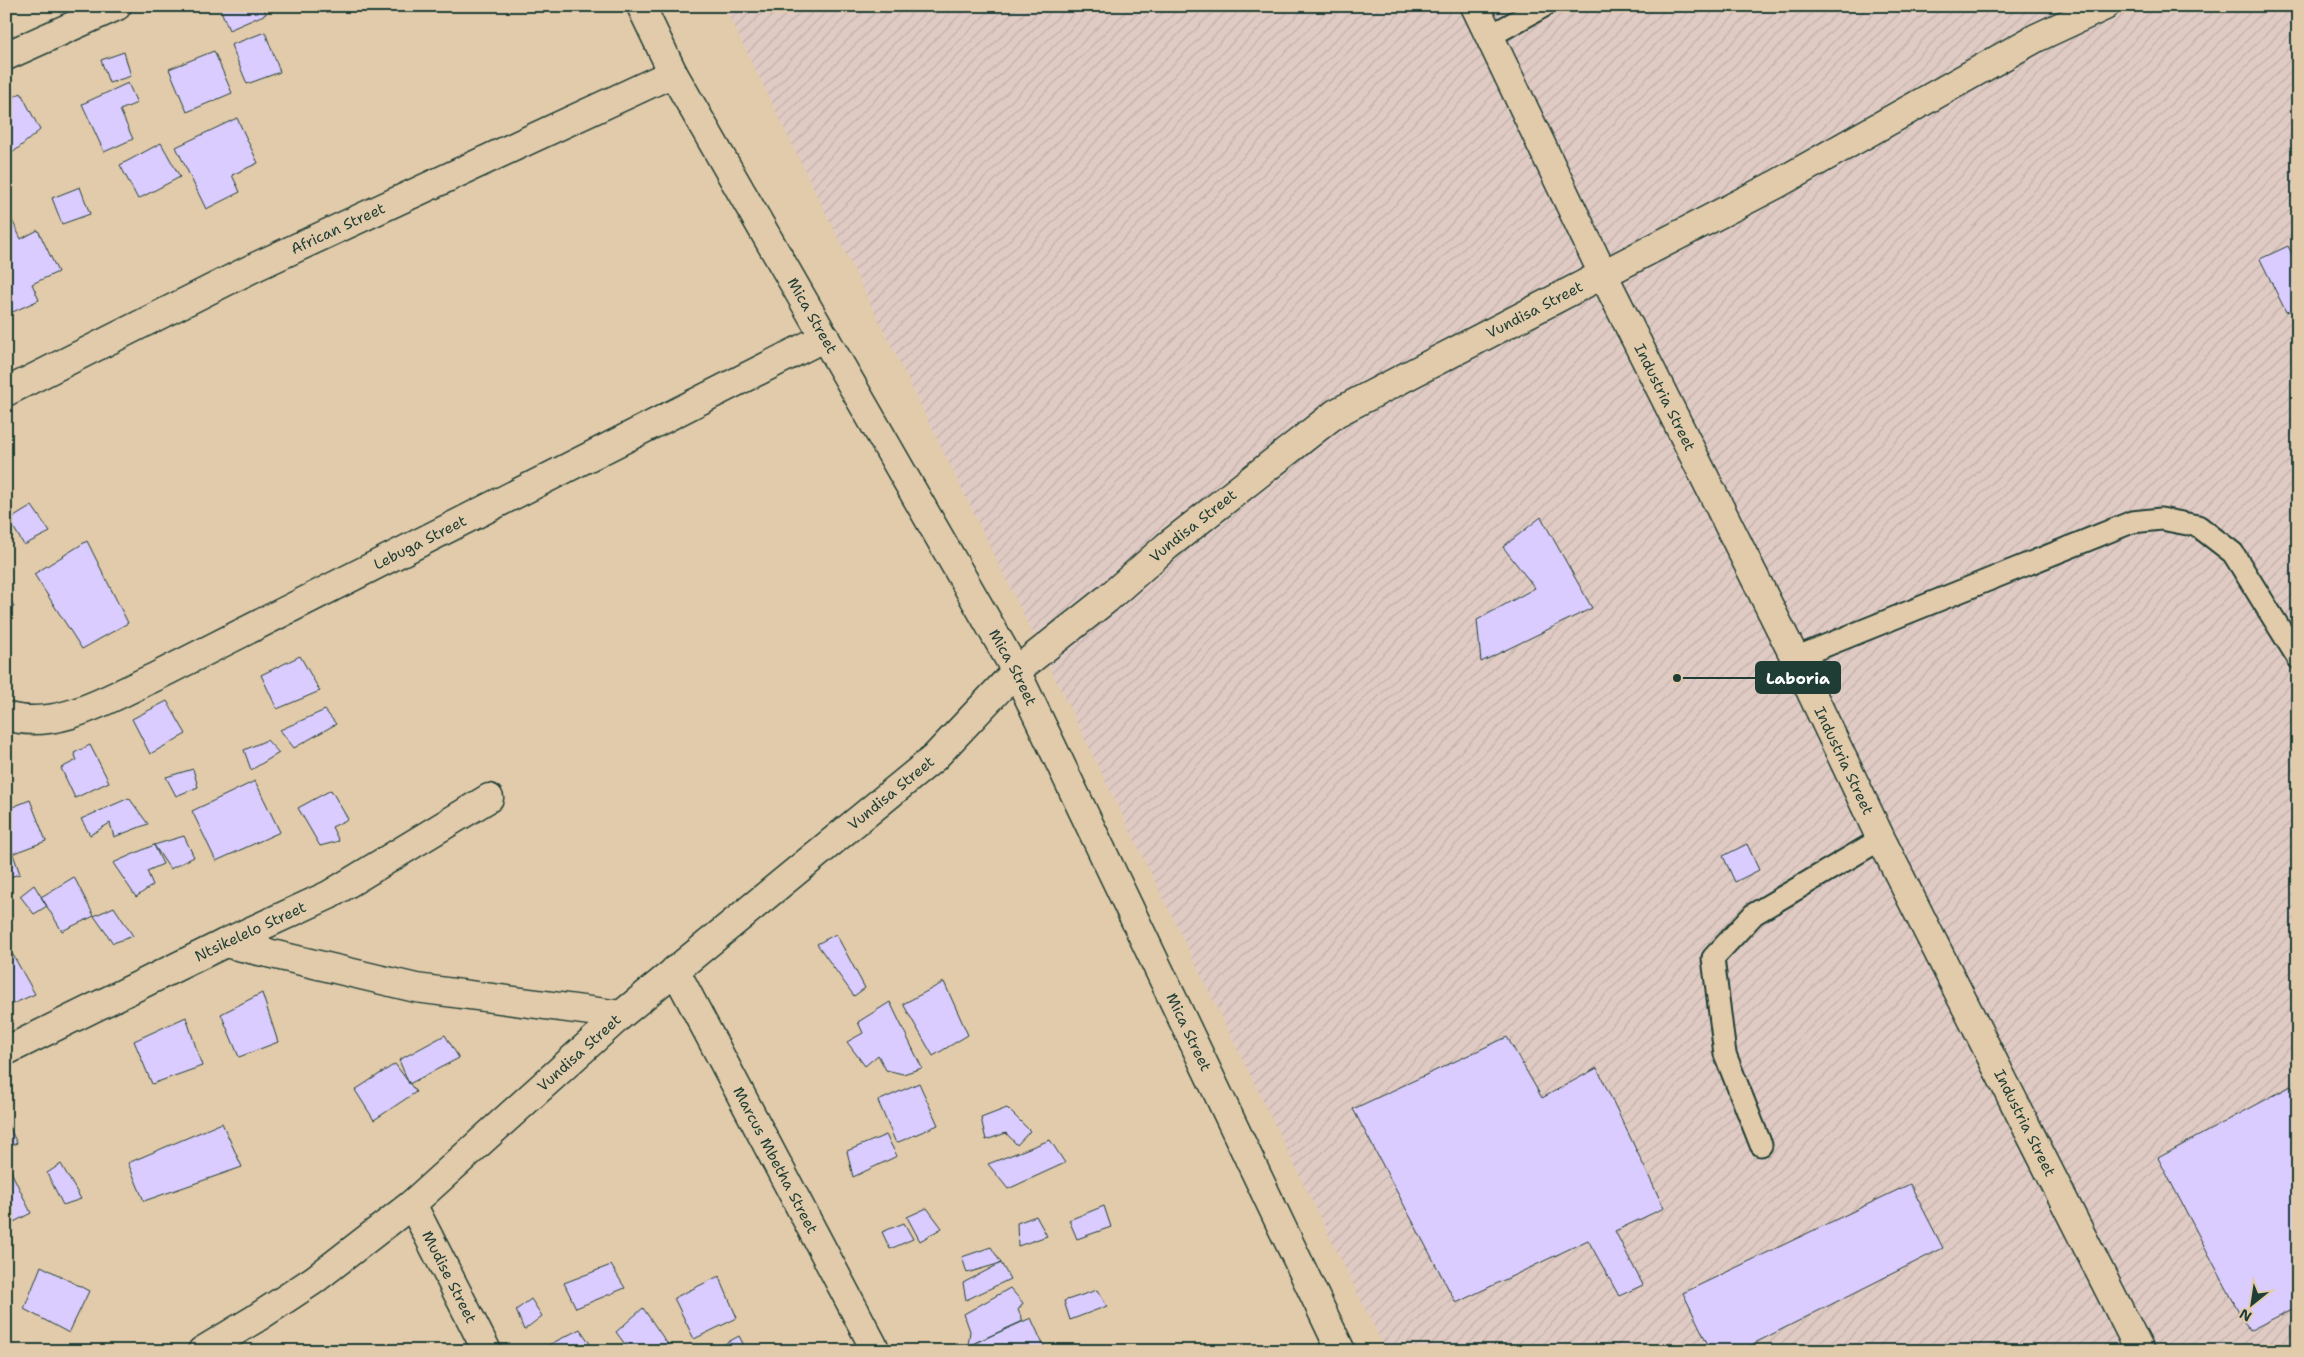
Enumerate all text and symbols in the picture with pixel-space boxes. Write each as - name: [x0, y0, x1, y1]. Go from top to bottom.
- street label: African Street: [288, 198, 388, 259]
- street label: Mica Street: [783, 274, 842, 357]
- street label: Vundisa Street: [1483, 276, 1586, 343]
- street label: Industria Street: [1629, 340, 1700, 454]
- street label: Vundisa Street: [1145, 485, 1241, 567]
- street label: Lebuga Street: [370, 511, 470, 574]
- street label: Mica Street: [984, 625, 1041, 709]
- callout: Laboria: [1756, 662, 1840, 693]
- text: Laboria: [1766, 668, 1830, 689]
- street label: Industria Street: [1810, 703, 1878, 818]
- street label: Vundisa Street: [844, 752, 939, 835]
- street label: Ntsikelelo Street: [191, 897, 309, 966]
- street label: Mica Street: [1161, 990, 1216, 1075]
- street label: Vundisa Street: [533, 1010, 625, 1096]
- street label: Industria Street: [1989, 1066, 2060, 1180]
- street label: Marcus Mbetha Street: [728, 1083, 822, 1237]
- street label: Mudise Street: [417, 1227, 481, 1327]
- north arrow: [2226, 1280, 2276, 1330]
- text: N: [2236, 1305, 2255, 1326]

